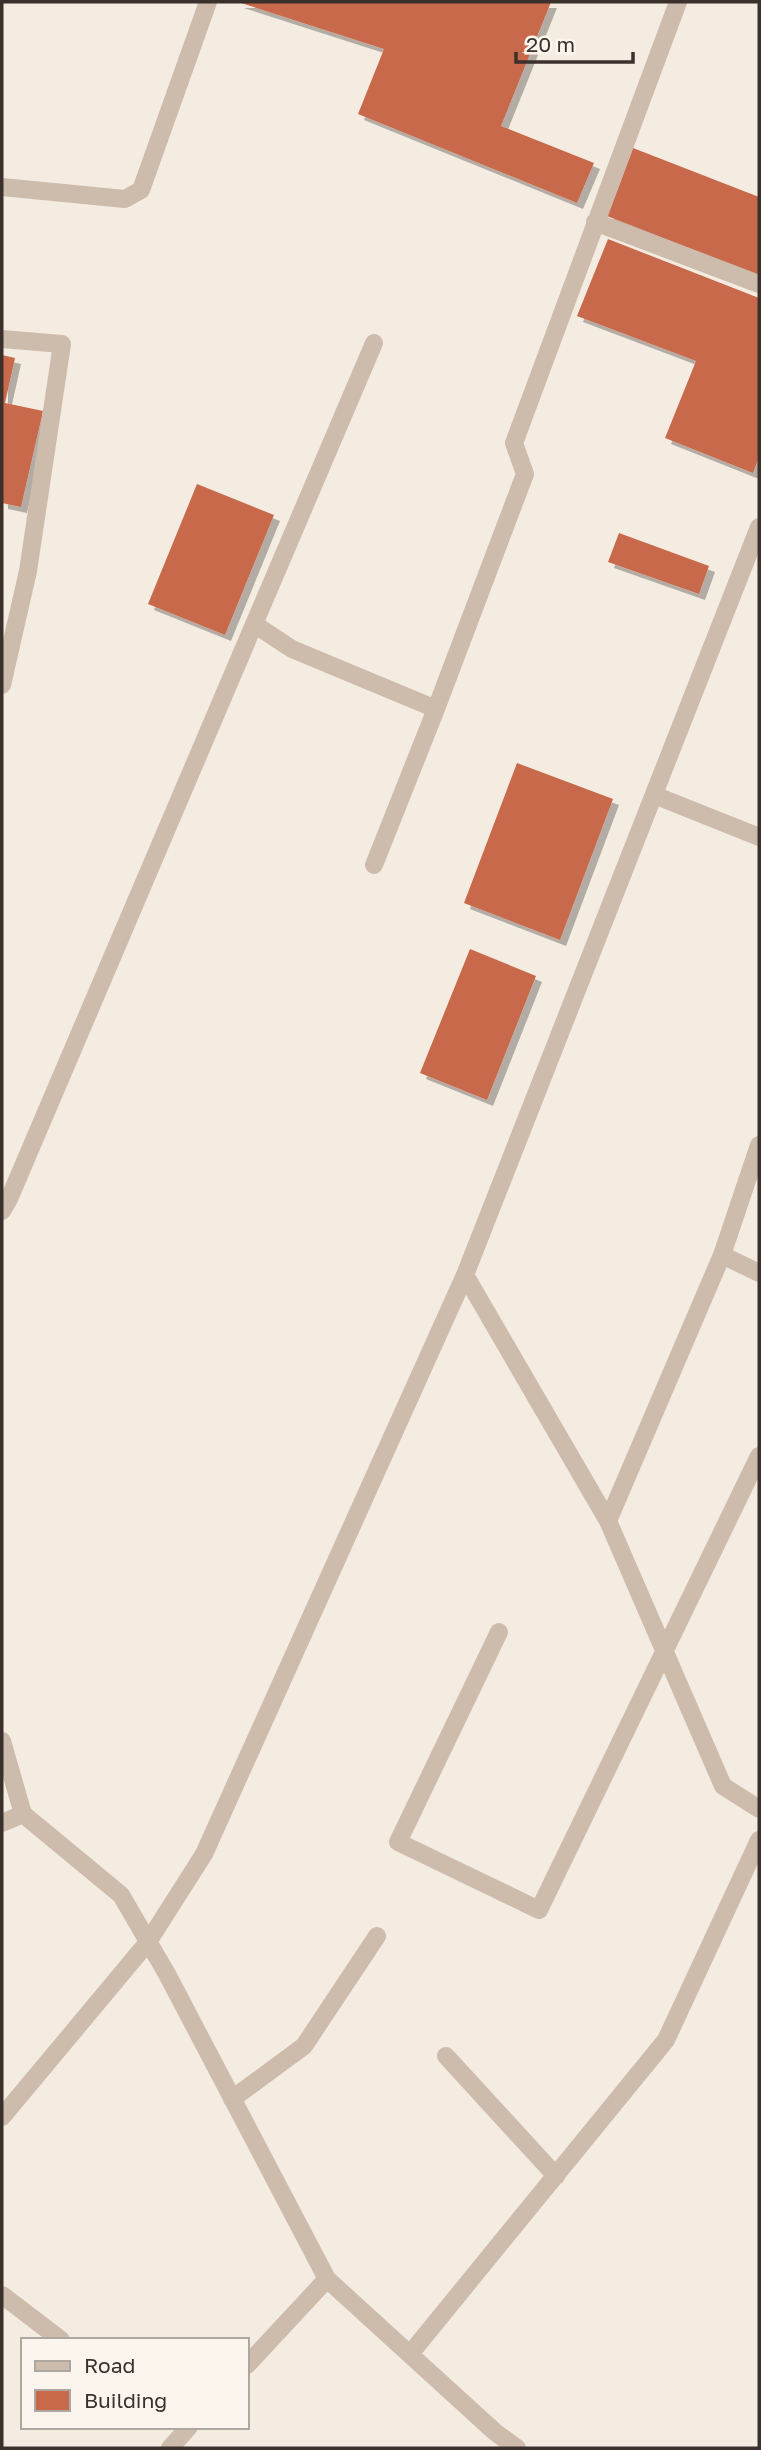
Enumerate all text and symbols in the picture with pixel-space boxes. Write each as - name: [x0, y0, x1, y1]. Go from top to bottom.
- scale bar: [516, 21, 633, 65]
- text: 20 m: [526, 31, 575, 57]
- legend: [21, 2338, 248, 2429]
- text: Road: [84, 2352, 135, 2378]
- text: Building: [84, 2387, 167, 2413]

